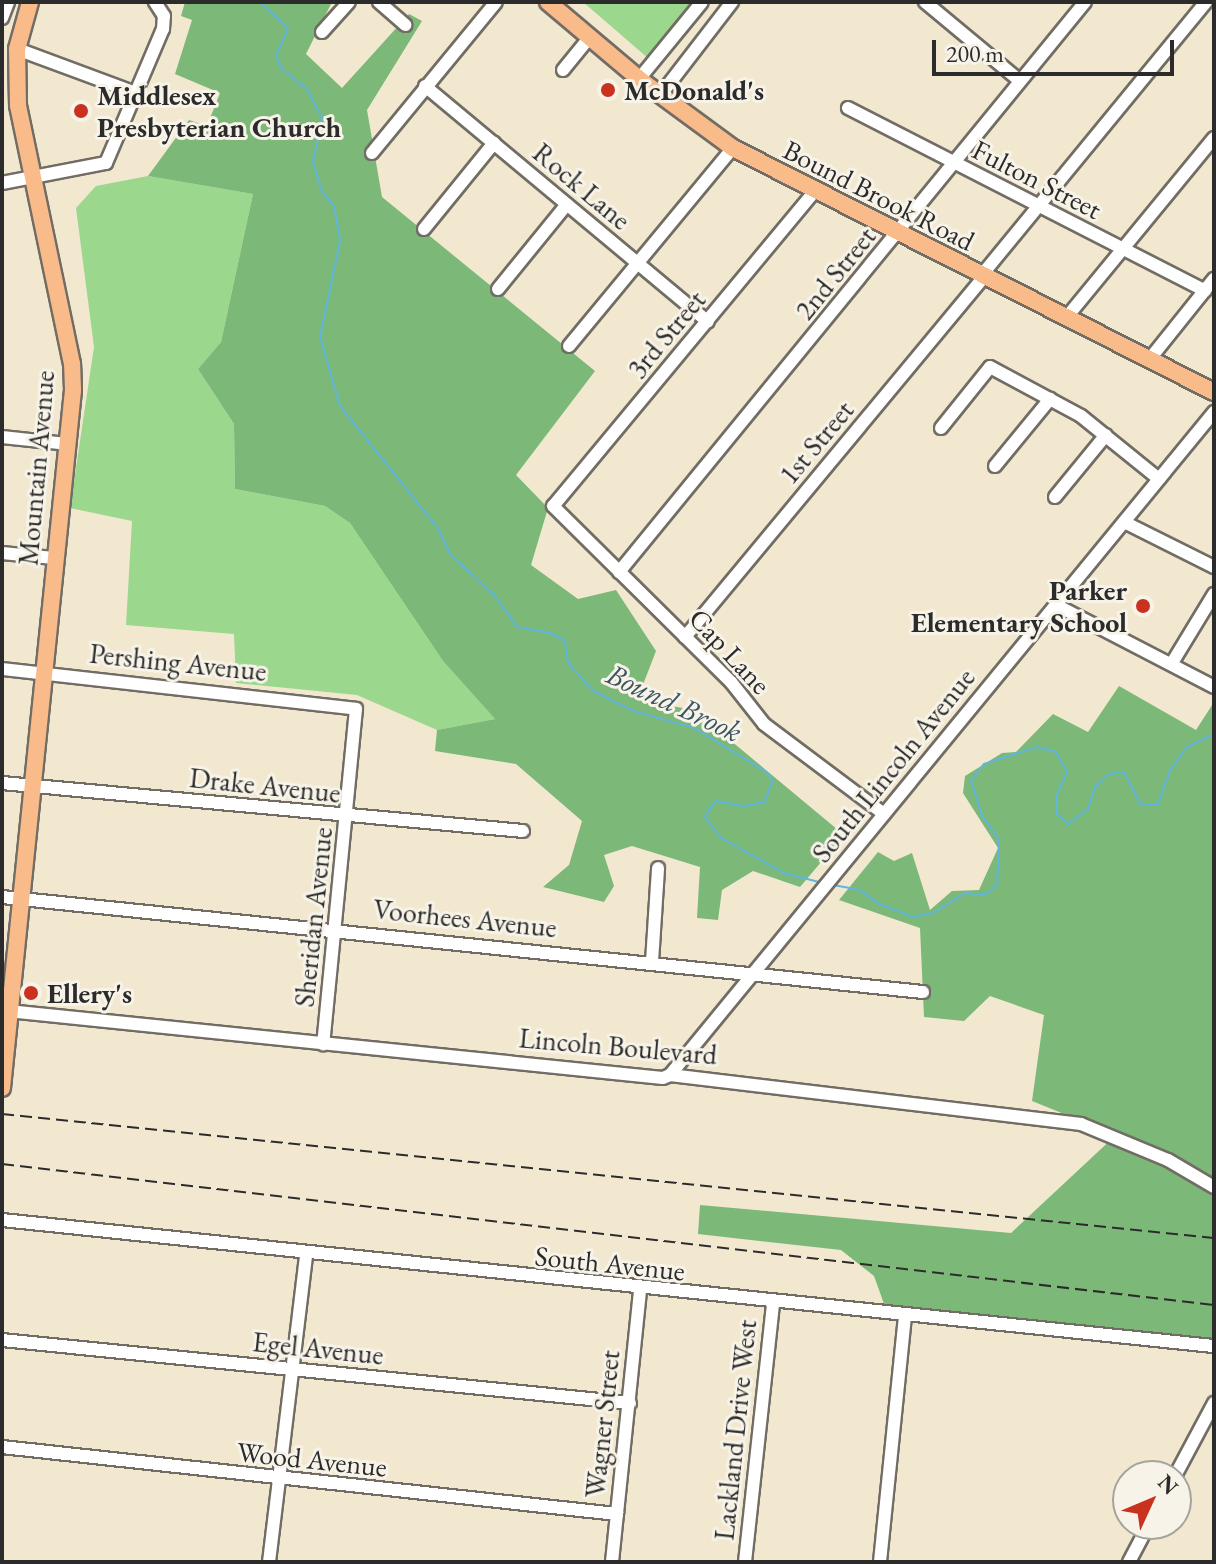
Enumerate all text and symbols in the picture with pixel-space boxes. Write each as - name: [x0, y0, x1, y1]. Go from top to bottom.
- scale bar: [936, 24, 1178, 74]
- text: 200 m: [946, 38, 1004, 69]
- place label: McDonald's: [624, 73, 764, 107]
- place label: Middlesex Presbyterian Church: [97, 78, 341, 144]
- marker: McDonald's: [599, 81, 617, 99]
- marker: Middlesex Presbyterian Church: [72, 102, 90, 120]
- street label: Bound Brook Road: [778, 132, 980, 258]
- street label: Fulton Street: [967, 132, 1107, 226]
- street label: Rock Lane: [526, 135, 638, 237]
- street label: 2nd Street: [787, 220, 883, 326]
- street label: 3rd Street: [620, 283, 712, 385]
- street label: Mountain Avenue: [11, 369, 61, 567]
- street label: 1st Street: [772, 394, 860, 490]
- place label: Parker Elementary School: [911, 573, 1127, 639]
- marker: Parker Elementary School: [1134, 597, 1152, 615]
- street label: Cap Lane: [682, 601, 778, 701]
- street label: Pershing Avenue: [88, 636, 268, 688]
- water label: Bound Brook: [601, 656, 747, 750]
- street label: South Lincoln Avenue: [804, 661, 982, 869]
- street label: Drake Avenue: [188, 760, 342, 810]
- street label: Sheridan Avenue: [287, 825, 339, 1009]
- street label: Voorhees Avenue: [372, 892, 558, 944]
- place label: Ellery's: [47, 976, 132, 1010]
- marker: Ellery's: [22, 984, 40, 1002]
- street label: Lincoln Boulevard: [518, 1021, 718, 1071]
- street label: South Avenue: [533, 1238, 687, 1288]
- street label: Lackland Drive West: [707, 1318, 763, 1542]
- street label: Egel Avenue: [251, 1324, 385, 1372]
- street label: Wagner Street: [578, 1348, 626, 1500]
- street label: Wood Avenue: [235, 1434, 389, 1484]
- north arrow: [1112, 1460, 1192, 1540]
- text: N: [1152, 1468, 1185, 1501]

